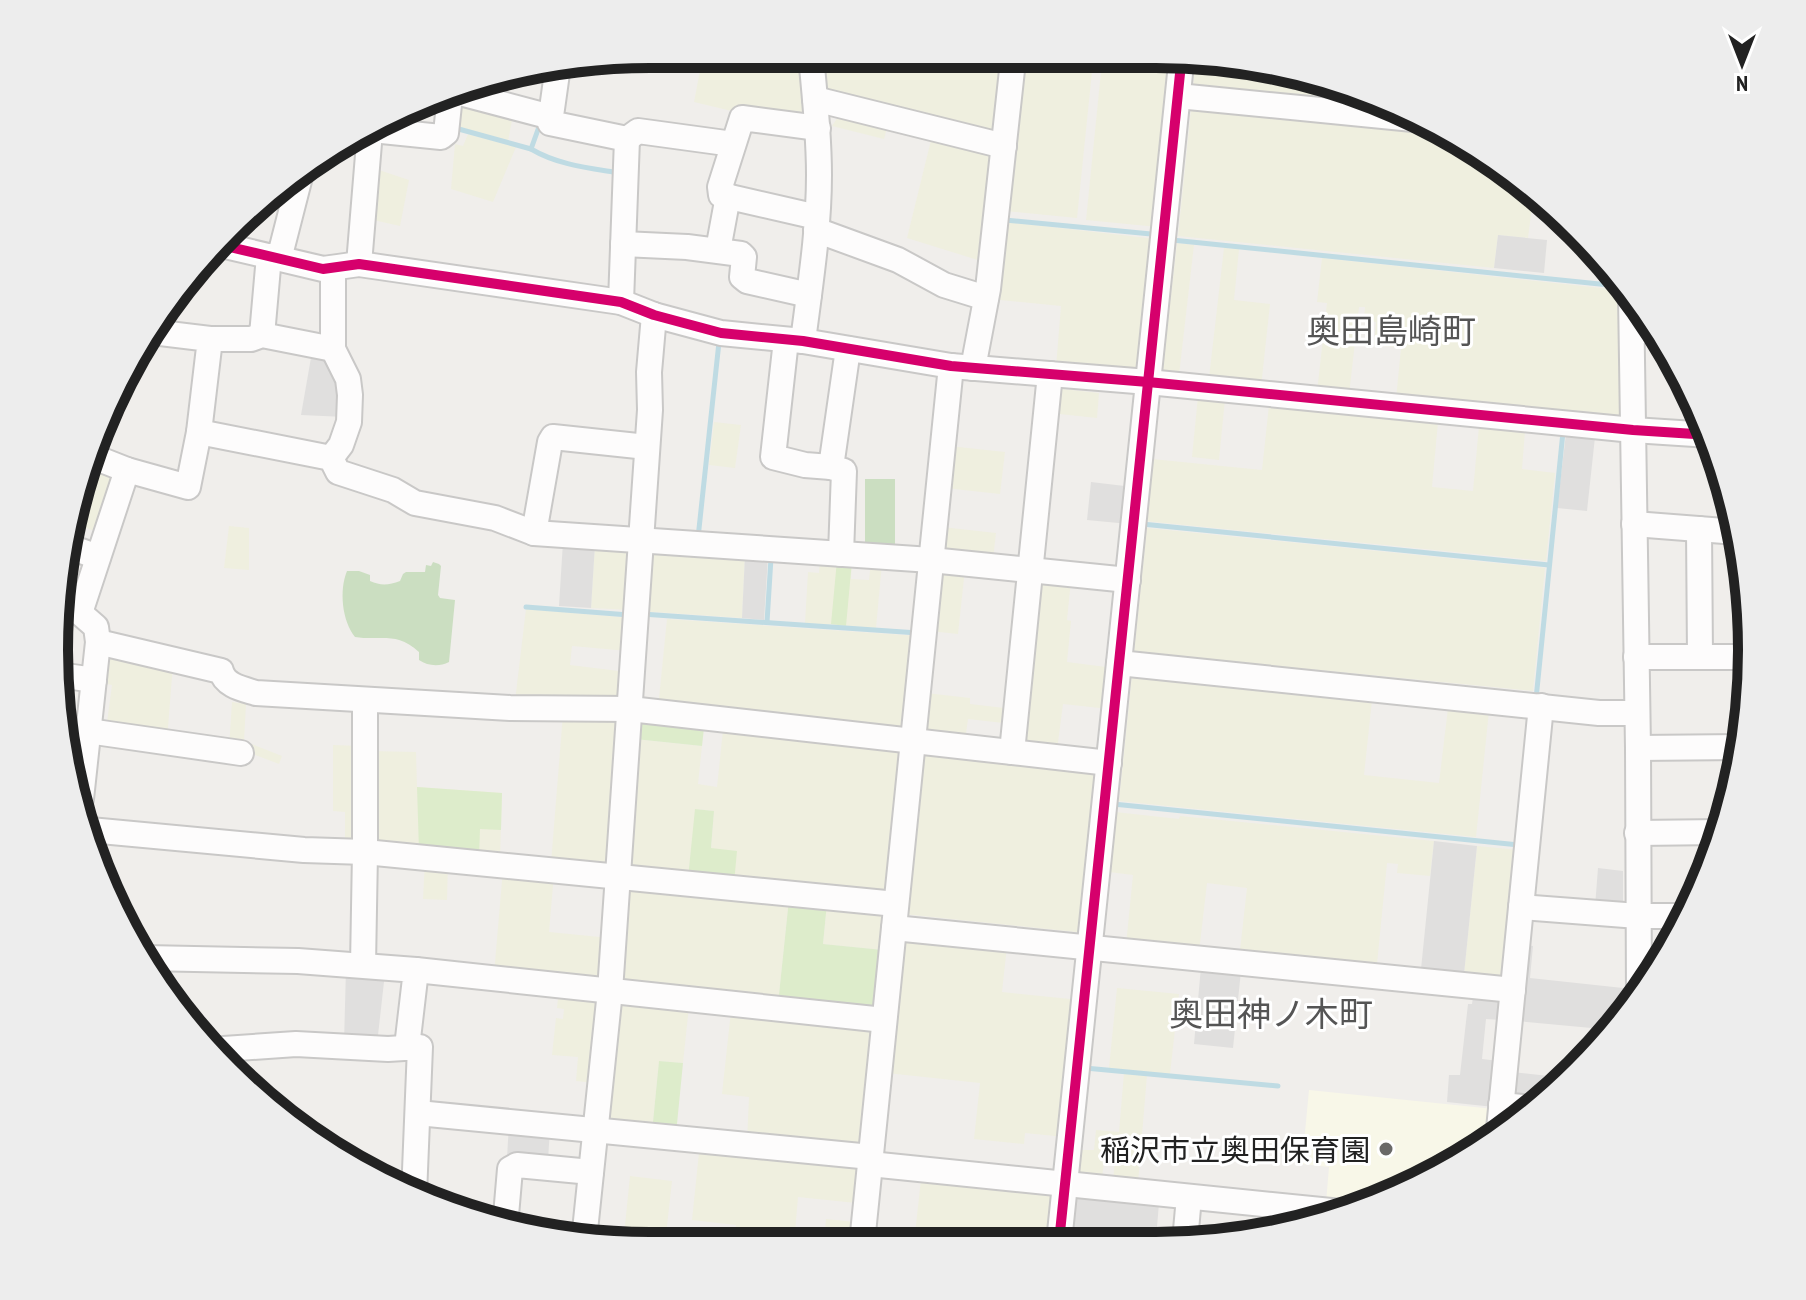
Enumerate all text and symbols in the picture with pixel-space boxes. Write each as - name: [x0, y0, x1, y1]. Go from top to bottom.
- north arrow: [1702, 24, 1782, 104]
- text: N: [1736, 70, 1748, 98]
- district label: 奥田島崎町: [1306, 308, 1476, 352]
- district label: 奥田神ノ木町: [1169, 991, 1373, 1035]
- place label: 稲沢市立奥田保育園: [1100, 1130, 1370, 1169]
- marker: 稲沢市立奥田保育園: [1377, 1140, 1395, 1158]

